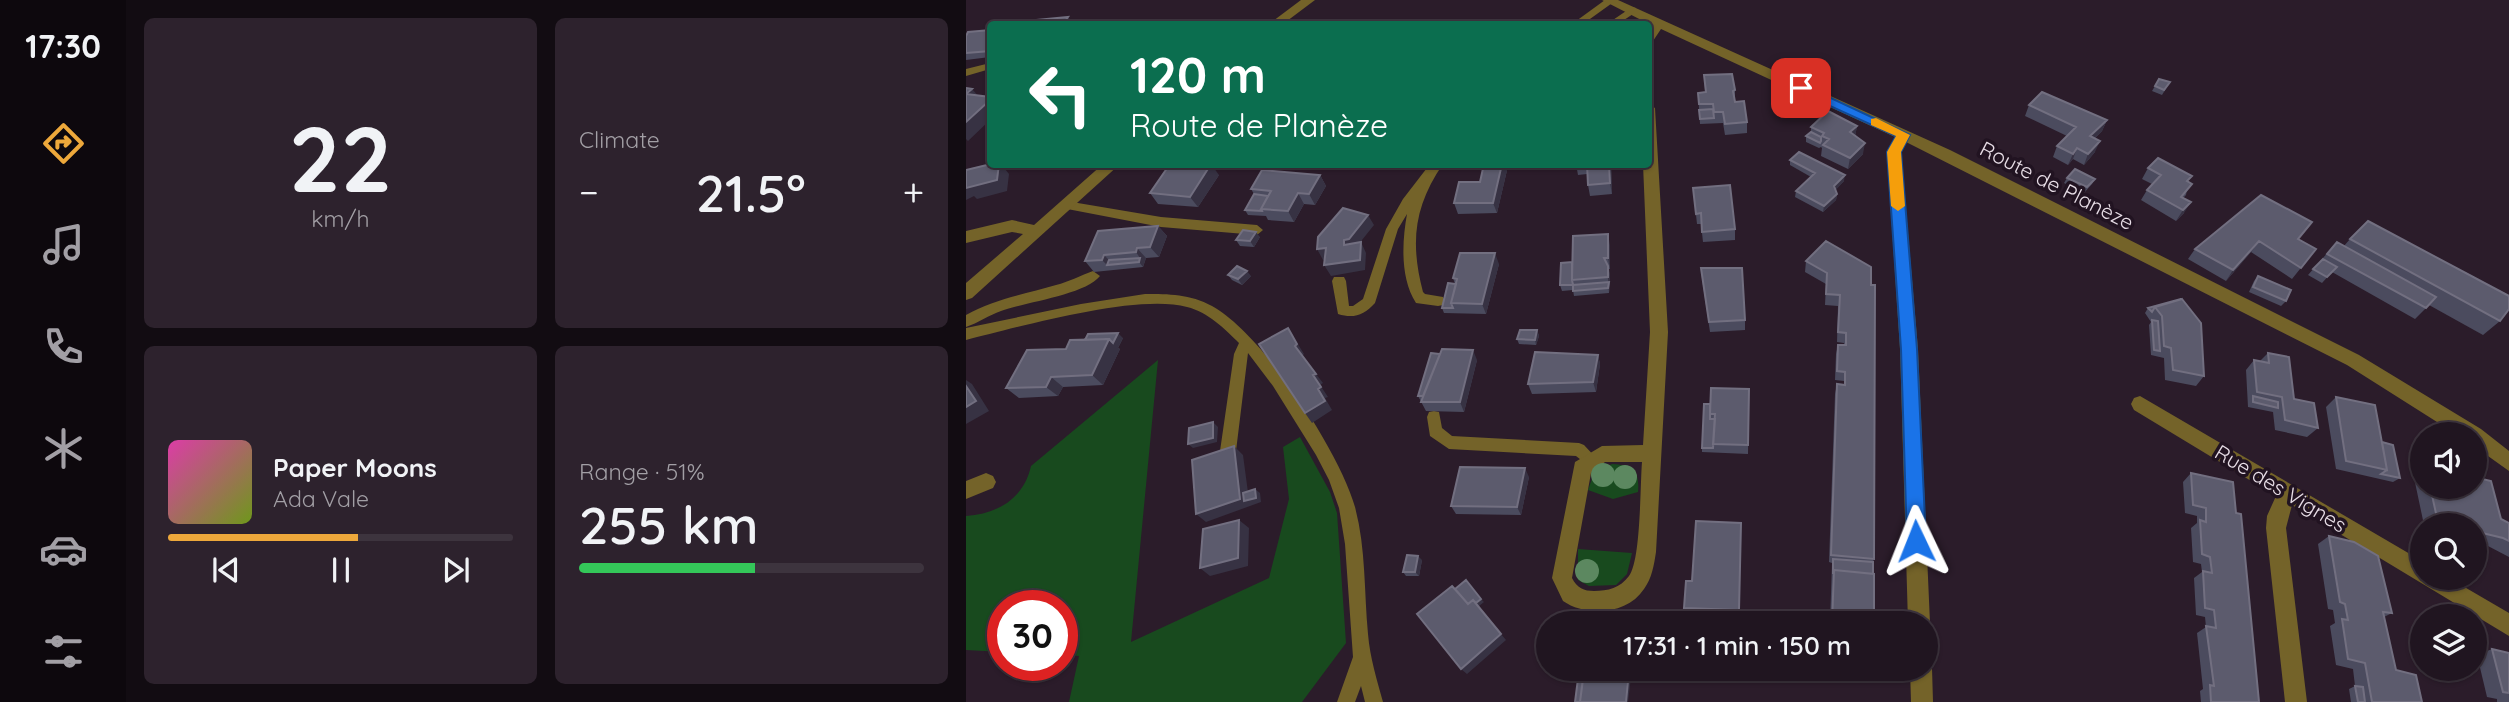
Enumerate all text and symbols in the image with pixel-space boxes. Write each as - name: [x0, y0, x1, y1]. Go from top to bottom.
- text: 17:30: [25, 26, 101, 66]
- text: 120 m: [1130, 44, 1266, 105]
- icon: left: [1015, 49, 1106, 140]
- pin: [1771, 58, 1831, 118]
- icon: arrive: [1782, 69, 1820, 107]
- text: 22: [289, 101, 392, 215]
- text: Route de Planèze: [1130, 105, 1388, 145]
- icon: directions: [39, 119, 88, 168]
- text: Climate: [579, 125, 660, 154]
- street label: Route de Planèze: [1976, 135, 2138, 235]
- text: 21.5°: [696, 160, 806, 225]
- text: −: [579, 168, 599, 216]
- text: +: [903, 168, 924, 216]
- text: km/h: [311, 204, 370, 233]
- icon: music: [39, 220, 88, 269]
- icon: phone: [39, 322, 88, 371]
- map controls: [2410, 422, 2487, 681]
- button: sound: [2410, 422, 2487, 499]
- icon: climate: [39, 424, 88, 473]
- street label: Rue des Vignes: [2210, 438, 2352, 538]
- text: Paper Moons: [273, 451, 437, 484]
- text: Range · 51%: [579, 457, 705, 486]
- text: Ada Vale: [273, 484, 369, 513]
- text: 255 km: [579, 492, 758, 557]
- position arrow: [1879, 504, 1953, 578]
- button: search: [2410, 513, 2487, 590]
- icon: car: [39, 525, 88, 574]
- icon: previous: [207, 551, 245, 589]
- icon: pause: [322, 551, 360, 589]
- icon: next: [437, 551, 475, 589]
- speed limit sign: 30: [987, 590, 1078, 681]
- button: layers: [2410, 604, 2487, 681]
- icon: filters: [39, 627, 88, 676]
- text: 17:31 · 1 min · 150 m: [1623, 629, 1851, 662]

